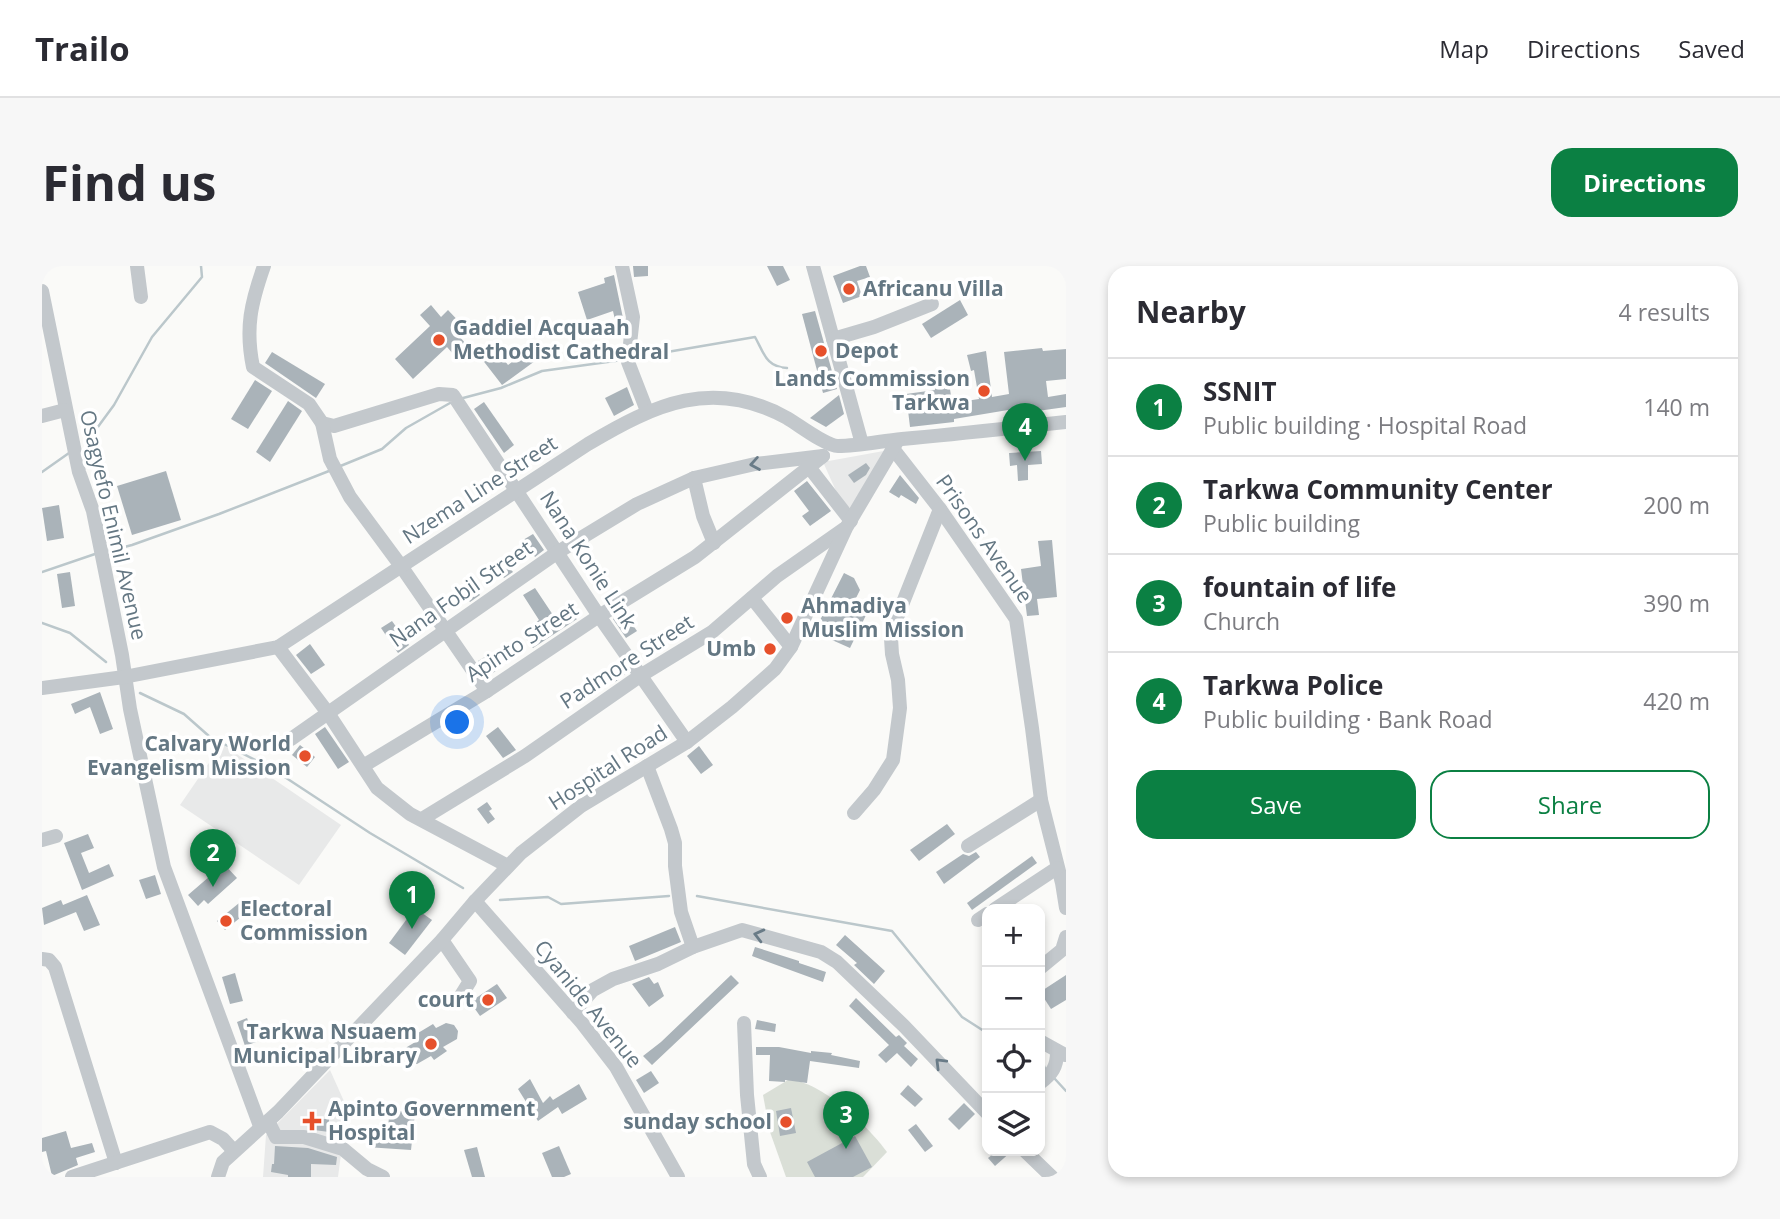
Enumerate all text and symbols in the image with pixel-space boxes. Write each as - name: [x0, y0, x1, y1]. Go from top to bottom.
- text: Trailo: [35, 26, 130, 71]
- text: Map: [1439, 32, 1489, 65]
- text: Directions: [1527, 32, 1640, 65]
- text: Saved: [1678, 32, 1745, 65]
- button: Directions: [1551, 148, 1738, 217]
- text: Find us: [42, 149, 216, 215]
- place label: Africanu Villa: [863, 274, 1004, 302]
- marker: Africanu Villa: [841, 281, 857, 297]
- text: Nearby: [1136, 291, 1246, 332]
- text: 4 results: [1619, 296, 1710, 328]
- place label: Gaddiel Acquaah Methodist Cathedral: [453, 313, 669, 365]
- marker: Gaddiel Acquaah Methodist Cathedral: [431, 332, 447, 348]
- place label: Depot: [835, 336, 898, 364]
- marker: Depot: [813, 343, 829, 359]
- place label: Lands Commission Tarkwa: [774, 364, 970, 416]
- text: SSNIT: [1203, 373, 1276, 409]
- marker: Lands Commission Tarkwa: [976, 383, 992, 399]
- text: 1: [1152, 391, 1166, 423]
- text: 140 m: [1643, 391, 1710, 423]
- pin: 4: [1002, 403, 1048, 461]
- street label: Osagyefo Enimil Avenue: [74, 407, 154, 643]
- text: Public building · Hospital Road: [1203, 409, 1527, 441]
- street label: Nzema Line Street: [397, 429, 562, 550]
- one-way arrow: [749, 456, 761, 471]
- street label: Prisons Avenue: [930, 469, 1039, 608]
- text: Tarkwa Community Center: [1203, 471, 1553, 507]
- street label: Nana Konie Link: [534, 485, 644, 634]
- text: 2: [1152, 489, 1166, 521]
- text: 200 m: [1643, 489, 1710, 521]
- text: Public building: [1203, 507, 1360, 539]
- street label: Nana Fobil Street: [383, 533, 537, 653]
- text: fountain of life: [1203, 569, 1396, 605]
- text: 3: [1152, 587, 1166, 619]
- text: 390 m: [1643, 587, 1710, 619]
- place label: Ahmadiya Muslim Mission: [801, 591, 964, 643]
- street label: Apinto Street: [460, 594, 583, 688]
- text: Church: [1203, 605, 1280, 637]
- street label: Padmore Street: [554, 608, 699, 715]
- marker: Ahmadiya Muslim Mission: [779, 610, 795, 626]
- place label: Umb: [706, 634, 756, 662]
- marker: Umb: [762, 641, 778, 657]
- text: Tarkwa Police: [1203, 667, 1383, 703]
- text: 4: [1152, 685, 1166, 717]
- text: 420 m: [1643, 685, 1710, 717]
- text: Public building · Bank Road: [1203, 703, 1493, 735]
- your location: [440, 705, 474, 739]
- street label: Hospital Road: [543, 718, 672, 816]
- place label: Calvary World Evangelism Mission: [87, 729, 291, 781]
- marker: Calvary World Evangelism Mission: [297, 748, 313, 764]
- button: Save: [1136, 770, 1416, 839]
- button: Share: [1430, 770, 1710, 839]
- pin: 2: [190, 829, 236, 887]
- pin: 1: [389, 871, 435, 929]
- place label: Electoral Commission: [240, 894, 368, 946]
- map controls: [982, 904, 1045, 1156]
- button: +: [982, 904, 1045, 967]
- marker: Electoral Commission: [218, 913, 234, 929]
- one-way arrow: [754, 929, 766, 943]
- street label: Cyanide Avenue: [529, 934, 649, 1073]
- button: −: [982, 967, 1045, 1030]
- place label: court: [418, 985, 474, 1013]
- marker: court: [480, 992, 496, 1008]
- place label: Tarkwa Nsuaem Municipal Library: [233, 1017, 417, 1069]
- button: locate: [982, 1030, 1045, 1093]
- marker: Tarkwa Nsuaem Municipal Library: [423, 1036, 439, 1052]
- one-way arrow: [936, 1058, 949, 1071]
- pin: 3: [823, 1091, 869, 1149]
- button: layers: [982, 1093, 1045, 1156]
- place label: Apinto Government Hospital: [328, 1094, 535, 1146]
- place label: sunday school: [623, 1107, 772, 1135]
- marker: Apinto Government Hospital: [302, 1111, 322, 1131]
- marker: sunday school: [778, 1114, 794, 1130]

